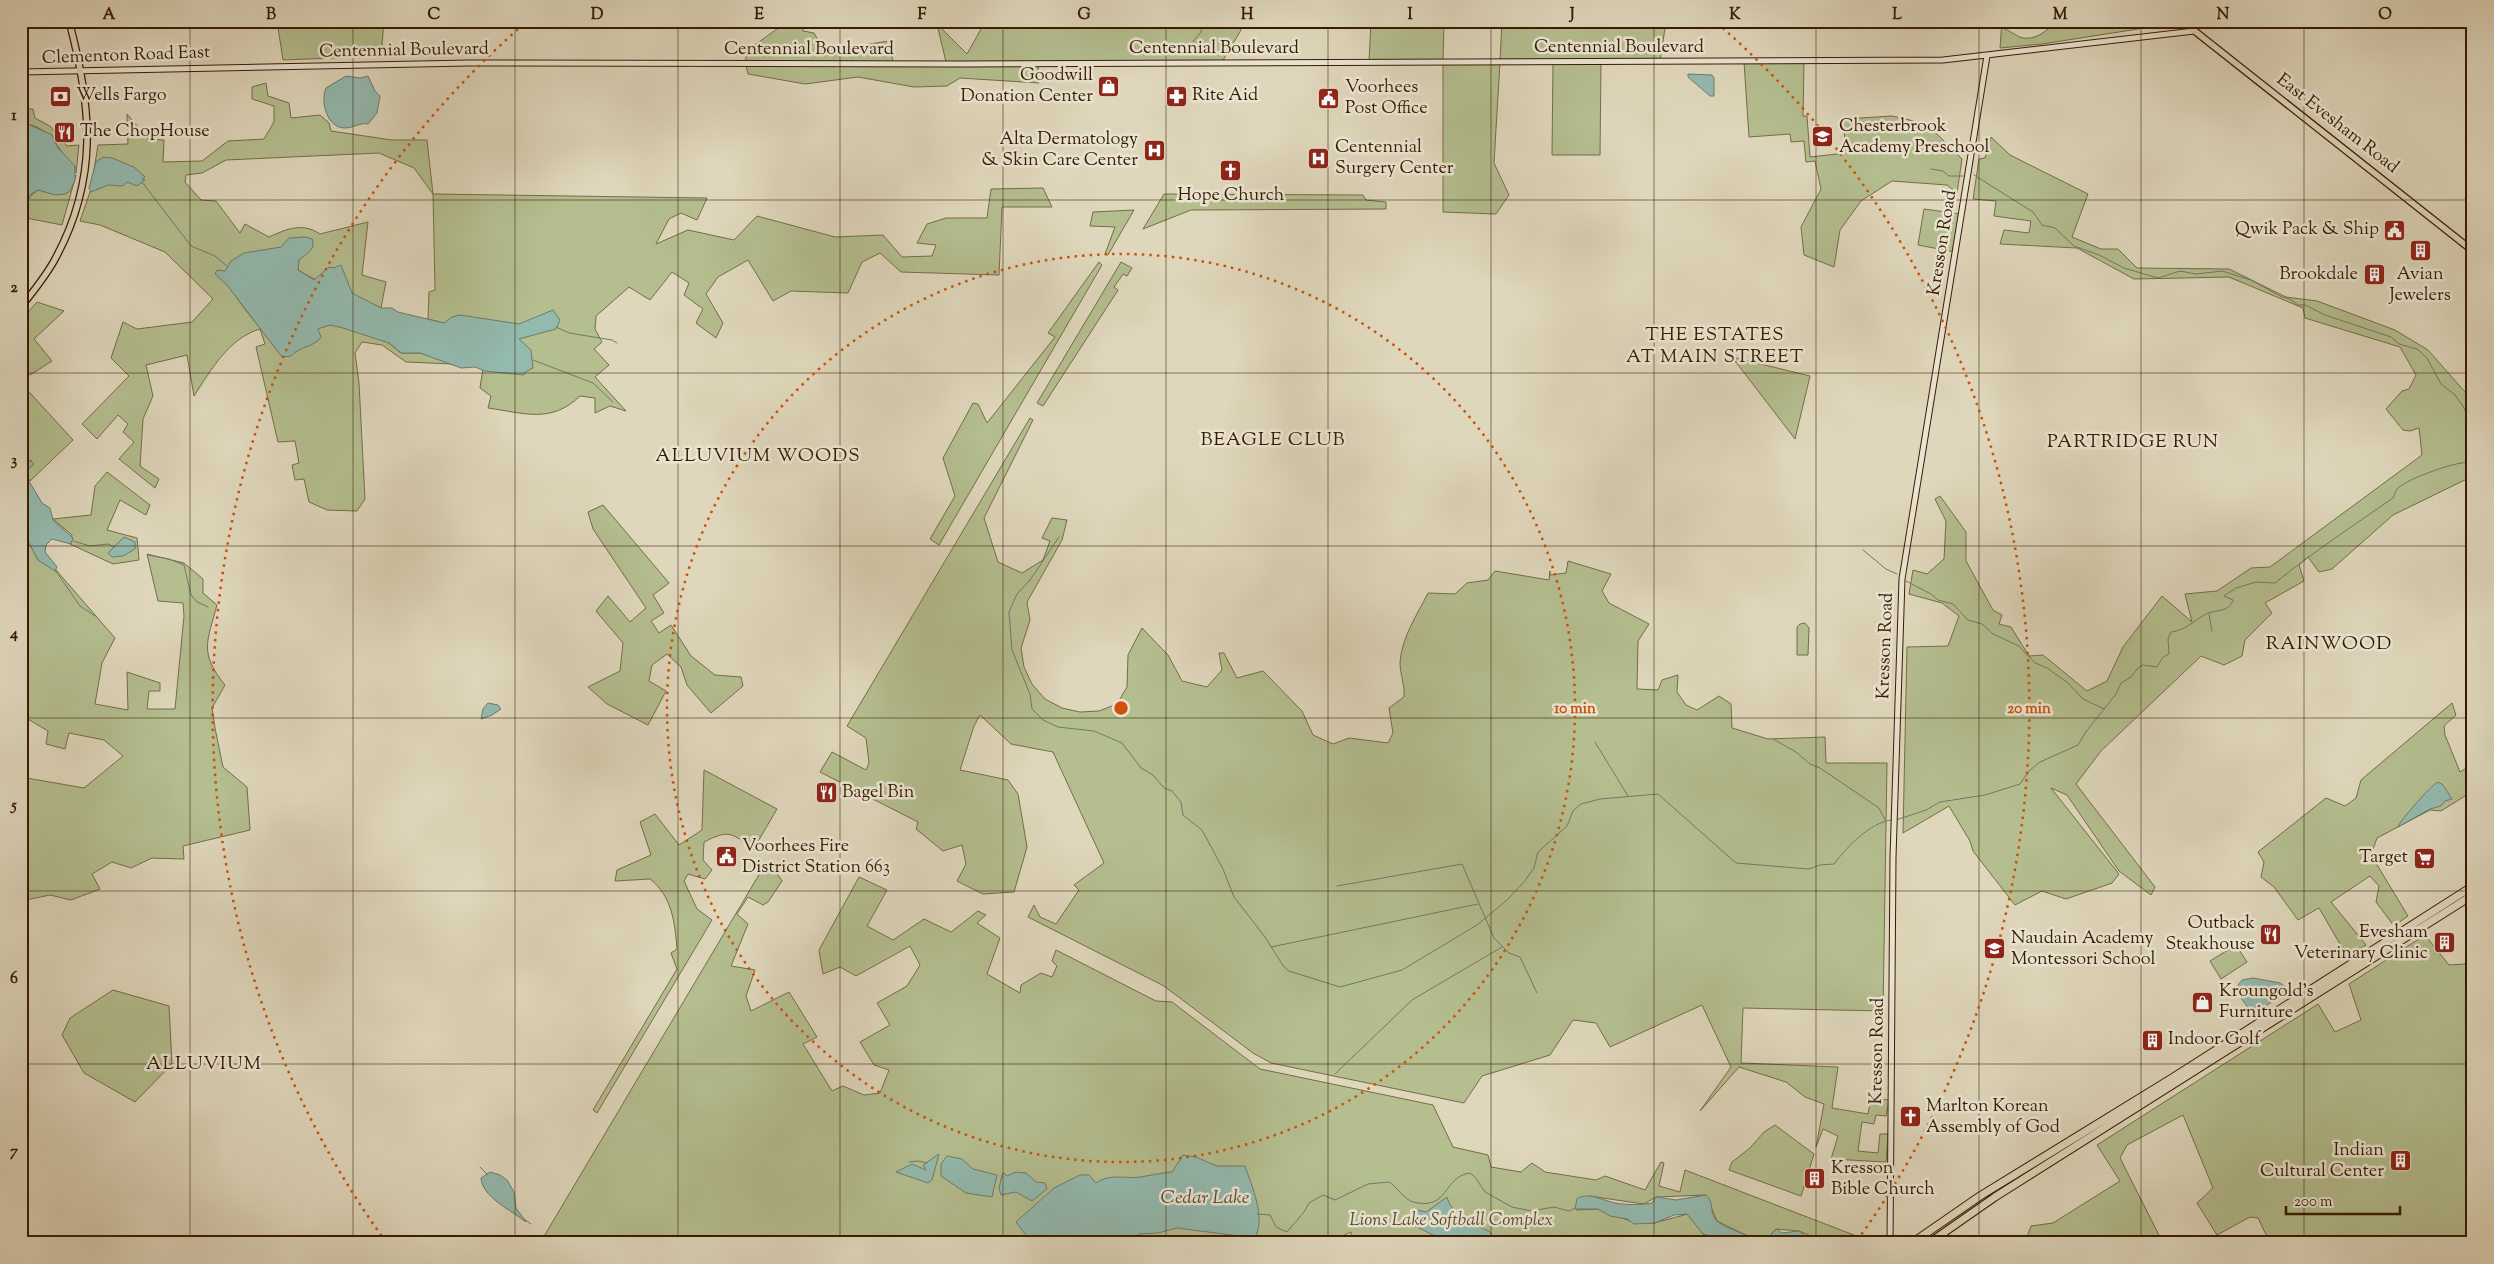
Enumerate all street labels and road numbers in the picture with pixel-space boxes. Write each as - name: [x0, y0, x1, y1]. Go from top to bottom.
- street label: Centennial Boulevard: [1534, 35, 1704, 61]
- street label: Centennial Boulevard: [1129, 36, 1299, 62]
- street label: Centennial Boulevard: [319, 37, 489, 65]
- street label: Centennial Boulevard: [724, 37, 894, 63]
- street label: Clementon Road East: [41, 40, 211, 72]
- street label: East Evesham Road: [2270, 68, 2404, 180]
- street label: Kresson Road: [1922, 188, 1964, 298]
- street label: Kresson Road: [1871, 592, 1901, 700]
- street label: Kresson Road: [1864, 997, 1892, 1105]

